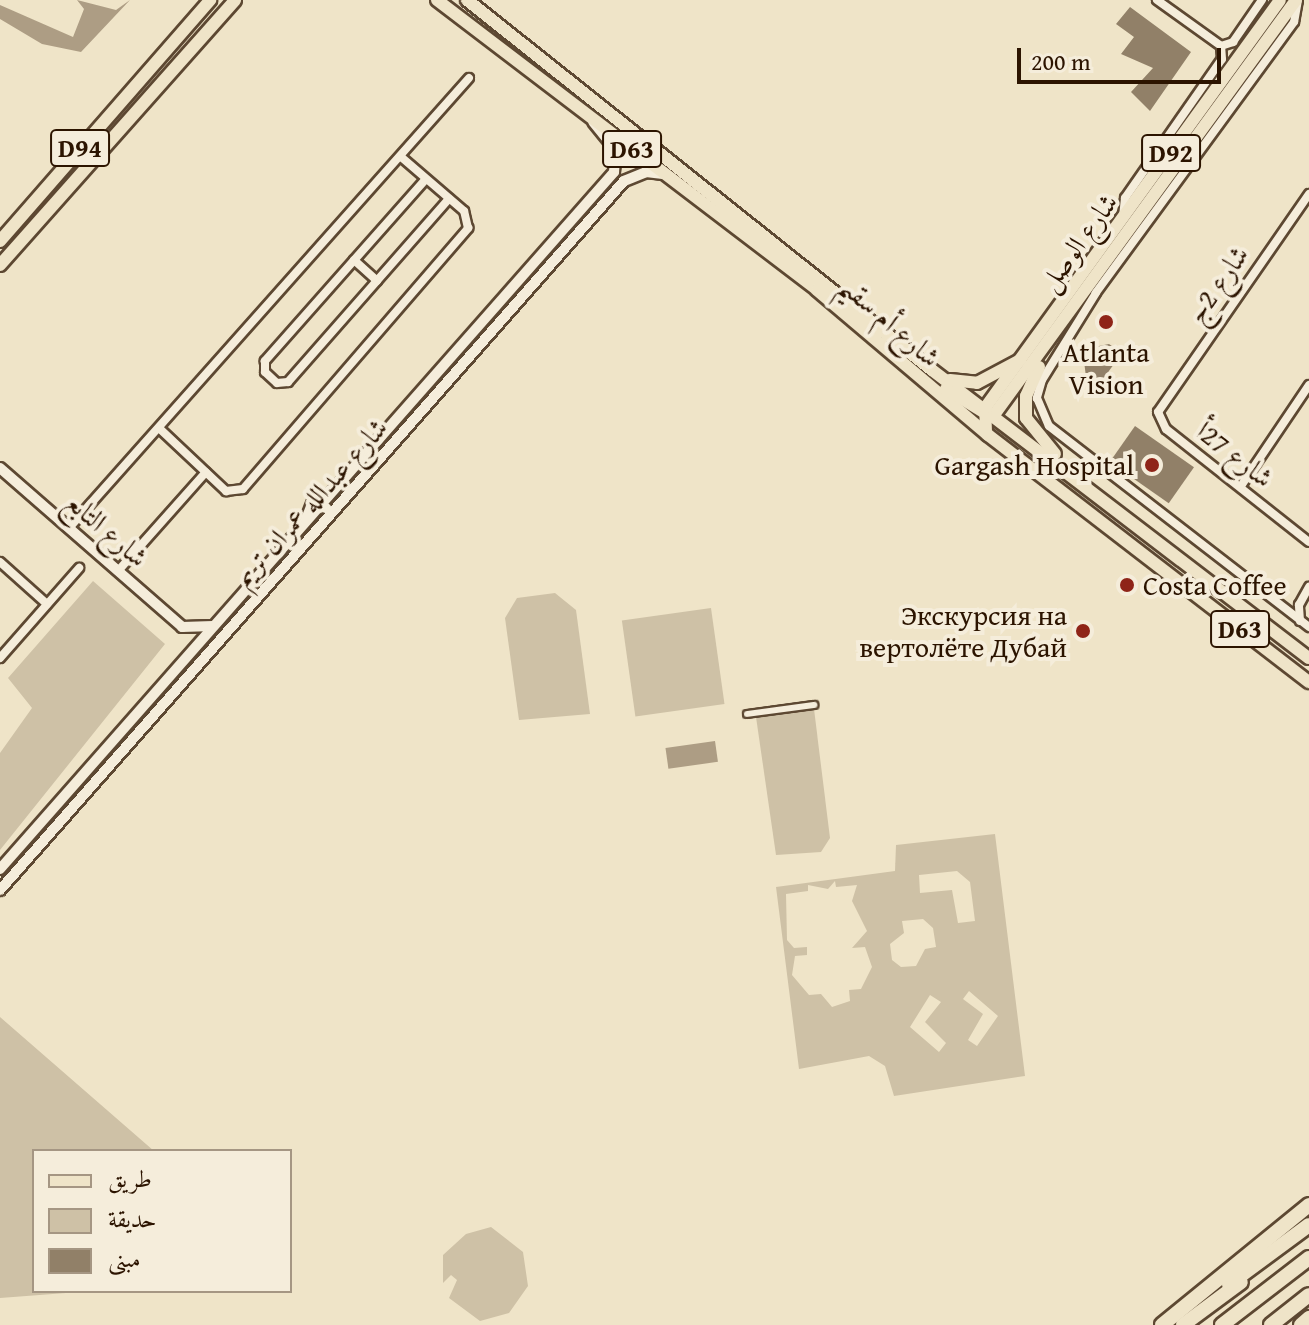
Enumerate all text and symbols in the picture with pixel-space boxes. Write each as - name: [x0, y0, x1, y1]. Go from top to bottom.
- scale bar: [1021, 32, 1225, 82]
- text: 200 m: [1031, 44, 1091, 79]
- road number: D94: [50, 126, 110, 170]
- road number: D63: [602, 127, 662, 171]
- road number: D92: [1141, 131, 1201, 175]
- street label: شارع الوصل: [1031, 186, 1125, 298]
- street label: شارع 2ج: [1178, 239, 1256, 329]
- street label: شارع أم سقيم: [833, 268, 947, 374]
- marker: Atlanta Vision: [1097, 313, 1115, 331]
- place label: Atlanta Vision: [1063, 335, 1149, 401]
- street label: شارع عبدالله عمران تريم: [226, 411, 394, 593]
- street label: شارع 27أ: [1190, 414, 1280, 494]
- place label: Gargash Hospital: [935, 448, 1134, 482]
- marker: Gargash Hospital: [1141, 454, 1163, 476]
- street label: شارع التابع: [59, 484, 155, 574]
- place label: Costa Coffee: [1143, 568, 1287, 602]
- marker: Costa Coffee: [1118, 576, 1136, 594]
- place label: Экскурсия на вертолёте Дубай: [859, 598, 1067, 664]
- road number: D63: [1210, 607, 1270, 651]
- marker: Экскурсия на вертолёте Дубай: [1074, 622, 1092, 640]
- legend: [32, 1149, 292, 1293]
- text: طريق: [108, 1161, 152, 1196]
- text: حديقة: [108, 1201, 157, 1236]
- text: مبنى: [108, 1241, 141, 1276]

